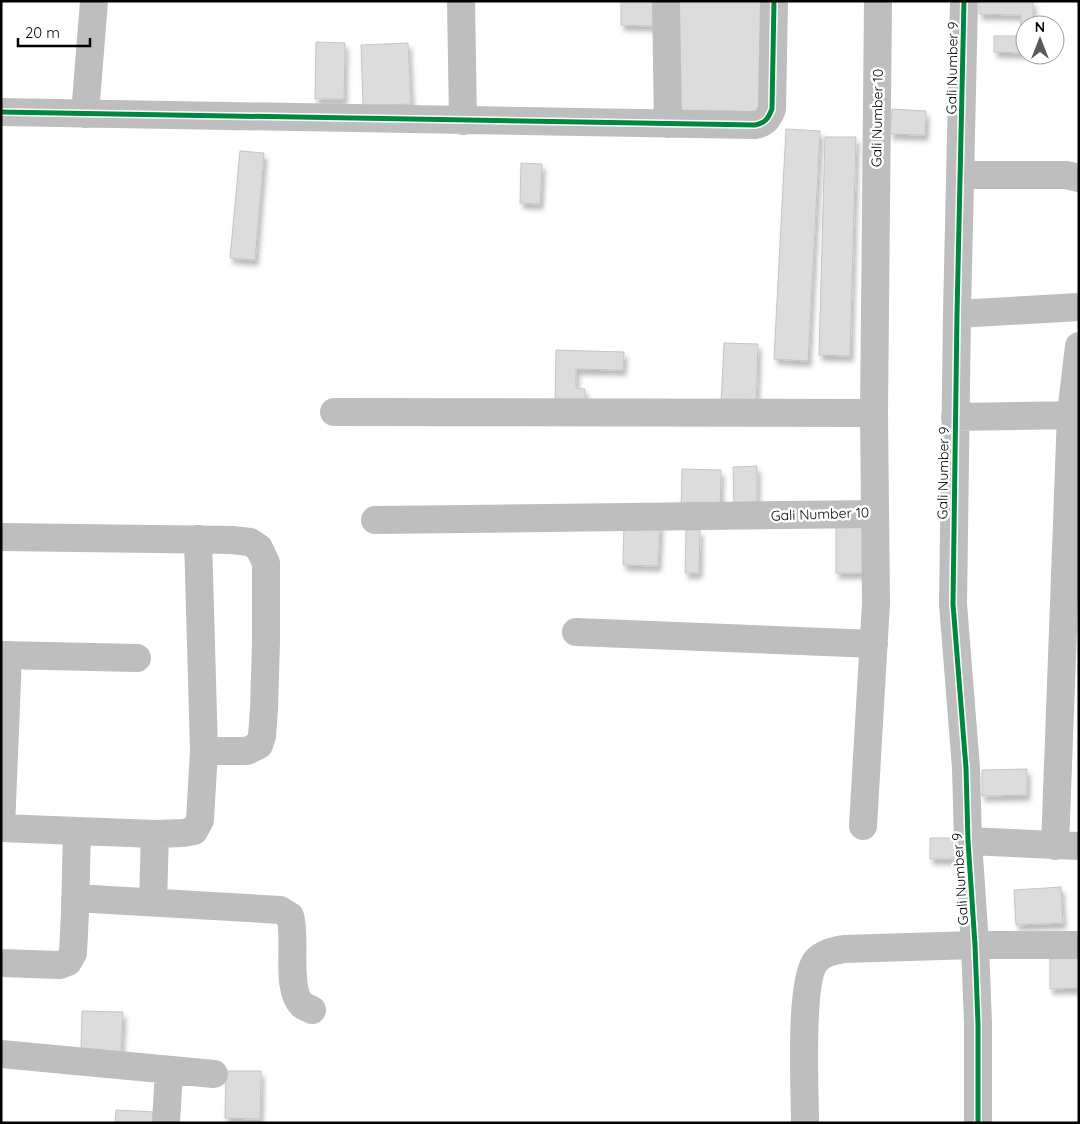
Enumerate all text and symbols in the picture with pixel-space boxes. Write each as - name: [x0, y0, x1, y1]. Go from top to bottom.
- scale bar: [18, 15, 90, 47]
- north arrow: [1015, 15, 1065, 65]
- text: N: [1035, 18, 1045, 36]
- street label: Gali Number 9: [942, 21, 962, 115]
- text: 20 m: [25, 23, 60, 42]
- street label: Gali Number 10: [867, 69, 887, 167]
- street label: Gali Number 9: [933, 426, 953, 520]
- street label: Gali Number 10: [770, 503, 870, 525]
- street label: Gali Number 9: [948, 832, 972, 926]

